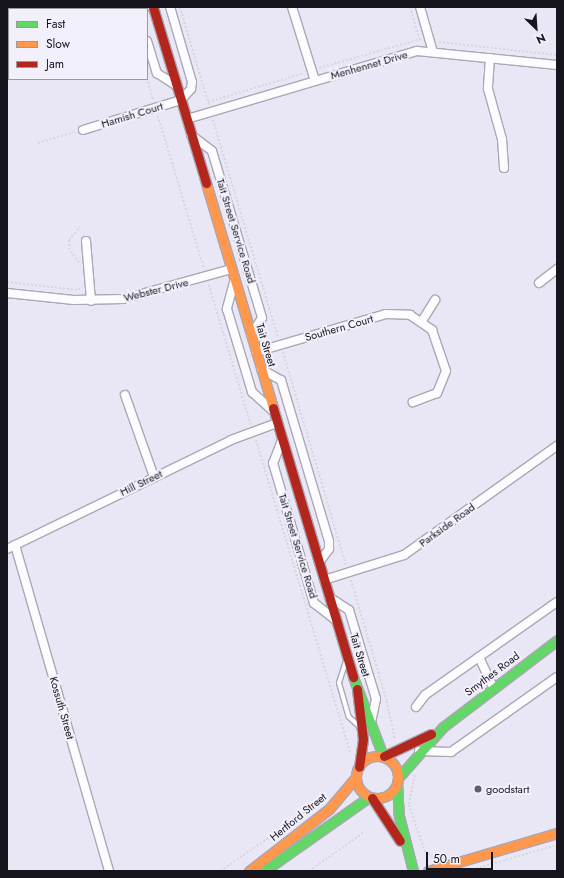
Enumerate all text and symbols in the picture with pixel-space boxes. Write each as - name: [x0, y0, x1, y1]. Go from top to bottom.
- legend: [8, 8, 148, 80]
- north arrow: [516, 8, 556, 48]
- text: Fast: [46, 15, 65, 33]
- text: N: [534, 30, 548, 48]
- text: Slow: [46, 35, 70, 53]
- street label: Menhennet Drive: [329, 48, 409, 82]
- text: Jam: [46, 55, 64, 73]
- street label: Hamish Court: [100, 99, 164, 131]
- street label: Tait Street Service Road: [214, 177, 258, 285]
- street label: Webster Drive: [122, 276, 190, 304]
- street label: Southern Court: [303, 312, 375, 344]
- street label: Tait Street: [253, 322, 279, 368]
- street label: Hill Street: [118, 467, 164, 499]
- street label: Tait Street Service Road: [276, 492, 320, 600]
- street label: Parkside Road: [416, 500, 478, 550]
- street label: Tait Street: [347, 632, 373, 678]
- street label: Smythes Road: [462, 649, 522, 699]
- street label: Kossuth Street: [47, 675, 77, 741]
- place label: goodstart: [486, 782, 529, 796]
- marker: goodstart: [473, 784, 483, 794]
- street label: Hertford Street: [267, 790, 329, 844]
- scale bar: [428, 844, 495, 870]
- text: 50 m: [433, 850, 460, 868]

